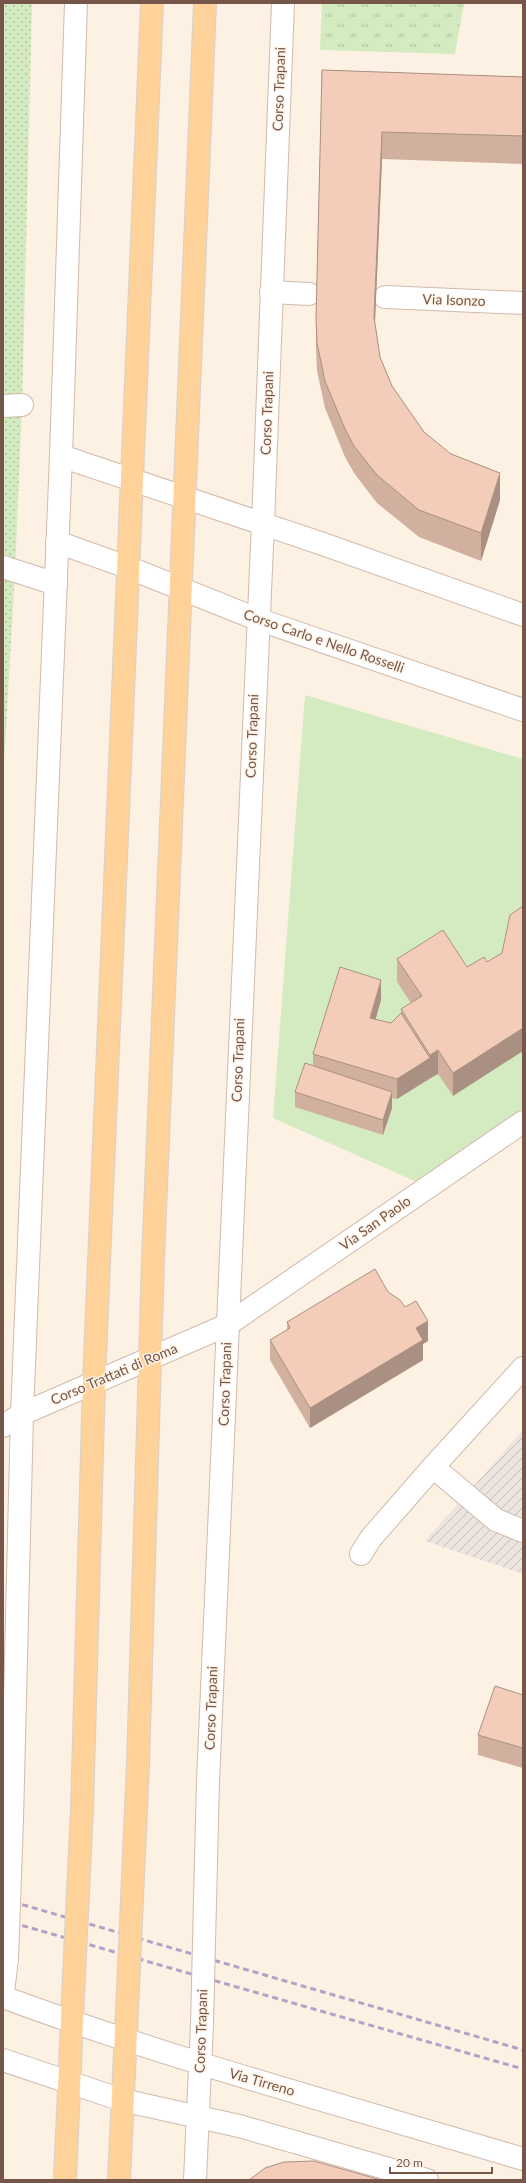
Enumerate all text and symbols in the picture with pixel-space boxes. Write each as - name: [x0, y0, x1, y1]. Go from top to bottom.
- street label: Corso Trapani: [269, 47, 288, 131]
- street label: Via Isonzo: [422, 290, 486, 309]
- street label: Corso Trapani: [257, 371, 276, 455]
- street label: Corso Carlo e Nello Rosselli: [242, 605, 407, 676]
- street label: Corso Trapani: [242, 694, 261, 778]
- street label: Corso Trapani: [228, 1018, 247, 1102]
- street label: Via San Paolo: [336, 1192, 414, 1254]
- street label: Corso Trattati di Roma: [48, 1339, 180, 1408]
- street label: Corso Trapani: [215, 1342, 234, 1426]
- street label: Corso Trapani: [201, 1666, 220, 1750]
- street label: Corso Trapani: [191, 1989, 210, 2073]
- street label: Via Tirreno: [227, 2064, 297, 2099]
- scale bar: [390, 2149, 492, 2175]
- text: 20 m: [396, 2155, 423, 2170]

